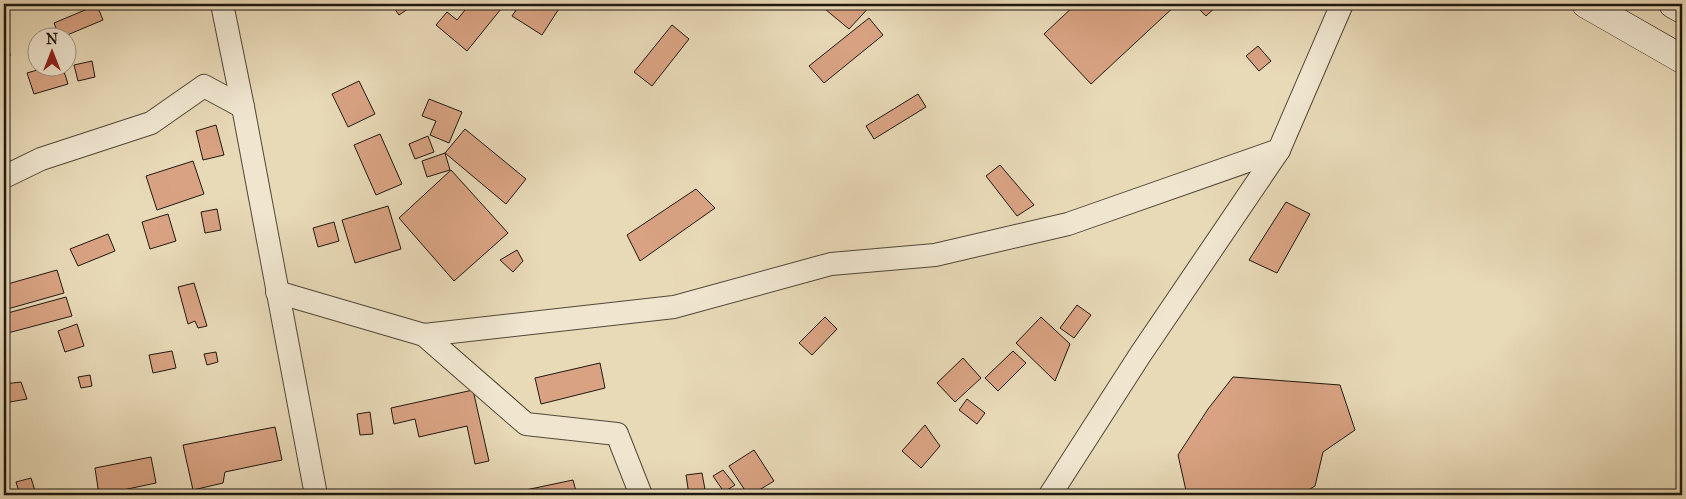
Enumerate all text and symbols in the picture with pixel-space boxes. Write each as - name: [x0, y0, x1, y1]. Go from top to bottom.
- north arrow: [28, 28, 78, 78]
- text: N: [46, 31, 58, 48]

